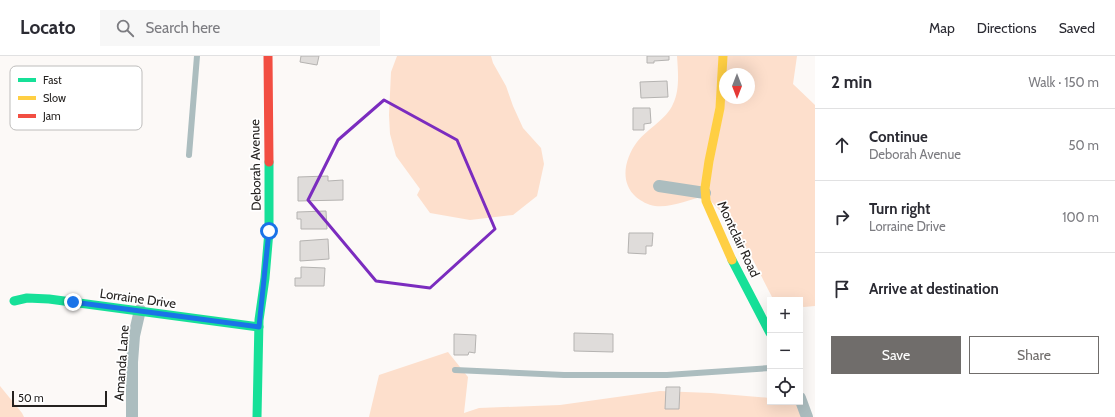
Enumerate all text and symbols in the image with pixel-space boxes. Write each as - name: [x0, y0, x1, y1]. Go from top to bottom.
- search box: [100, 10, 380, 46]
- text: Locato: [20, 16, 76, 39]
- icon: search: [114, 17, 136, 39]
- text: Search here: [146, 19, 220, 37]
- text: Map: [929, 19, 955, 37]
- text: Directions: [977, 19, 1037, 37]
- text: Saved: [1059, 19, 1095, 37]
- legend: [10, 66, 142, 130]
- north arrow: [719, 68, 755, 104]
- text: 2 min: [831, 72, 872, 92]
- text: Fast: [43, 73, 62, 87]
- text: Walk · 150 m: [1028, 74, 1099, 90]
- text: Slow: [43, 91, 66, 105]
- text: Jam: [42, 109, 61, 123]
- street label: Deborah Avenue: [246, 119, 264, 211]
- text: Continue: [869, 128, 928, 146]
- icon: ahead: [831, 134, 853, 156]
- text: 50 m: [1069, 137, 1099, 153]
- text: Deborah Avenue: [869, 146, 961, 162]
- street label: Montclair Road: [714, 198, 764, 280]
- text: Turn right: [869, 200, 930, 218]
- icon: right: [831, 206, 853, 228]
- text: 100 m: [1062, 209, 1099, 225]
- text: Lorraine Drive: [869, 218, 946, 234]
- route start: [260, 222, 278, 240]
- icon: arrive: [831, 278, 853, 300]
- text: Arrive at destination: [869, 280, 999, 298]
- street label: Lorraine Drive: [99, 285, 177, 311]
- route end: [64, 293, 82, 311]
- map controls: [767, 297, 803, 405]
- button: +: [767, 297, 803, 333]
- street label: Amanda Lane: [110, 324, 132, 401]
- button: −: [767, 333, 803, 369]
- button: Save: [831, 336, 961, 374]
- button: Share: [969, 336, 1099, 374]
- button: locate: [767, 369, 803, 405]
- scale bar: [12, 389, 107, 408]
- text: 50 m: [18, 391, 44, 405]

